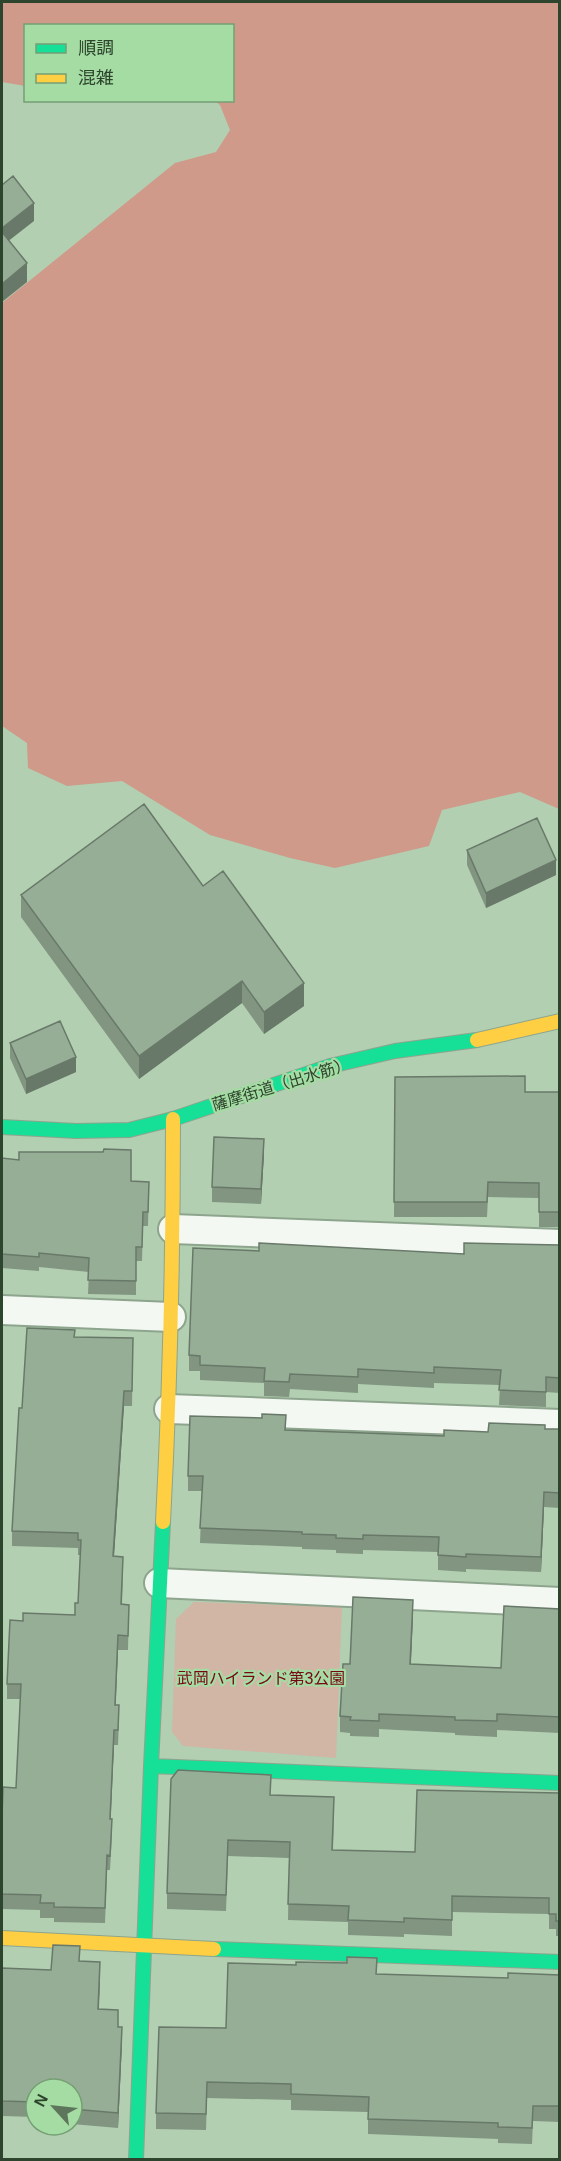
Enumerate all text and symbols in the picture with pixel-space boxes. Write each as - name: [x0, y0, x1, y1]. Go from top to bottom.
- legend: [24, 24, 234, 102]
- text: 順調: [78, 38, 114, 58]
- text: 混雑: [78, 68, 114, 88]
- street label: 薩摩街道（出水筋）: [210, 1055, 352, 1114]
- park label: 武岡ハイランド第3公園: [177, 1670, 345, 1687]
- north arrow: [24, 2077, 84, 2137]
- text: N: [31, 2091, 51, 2109]

